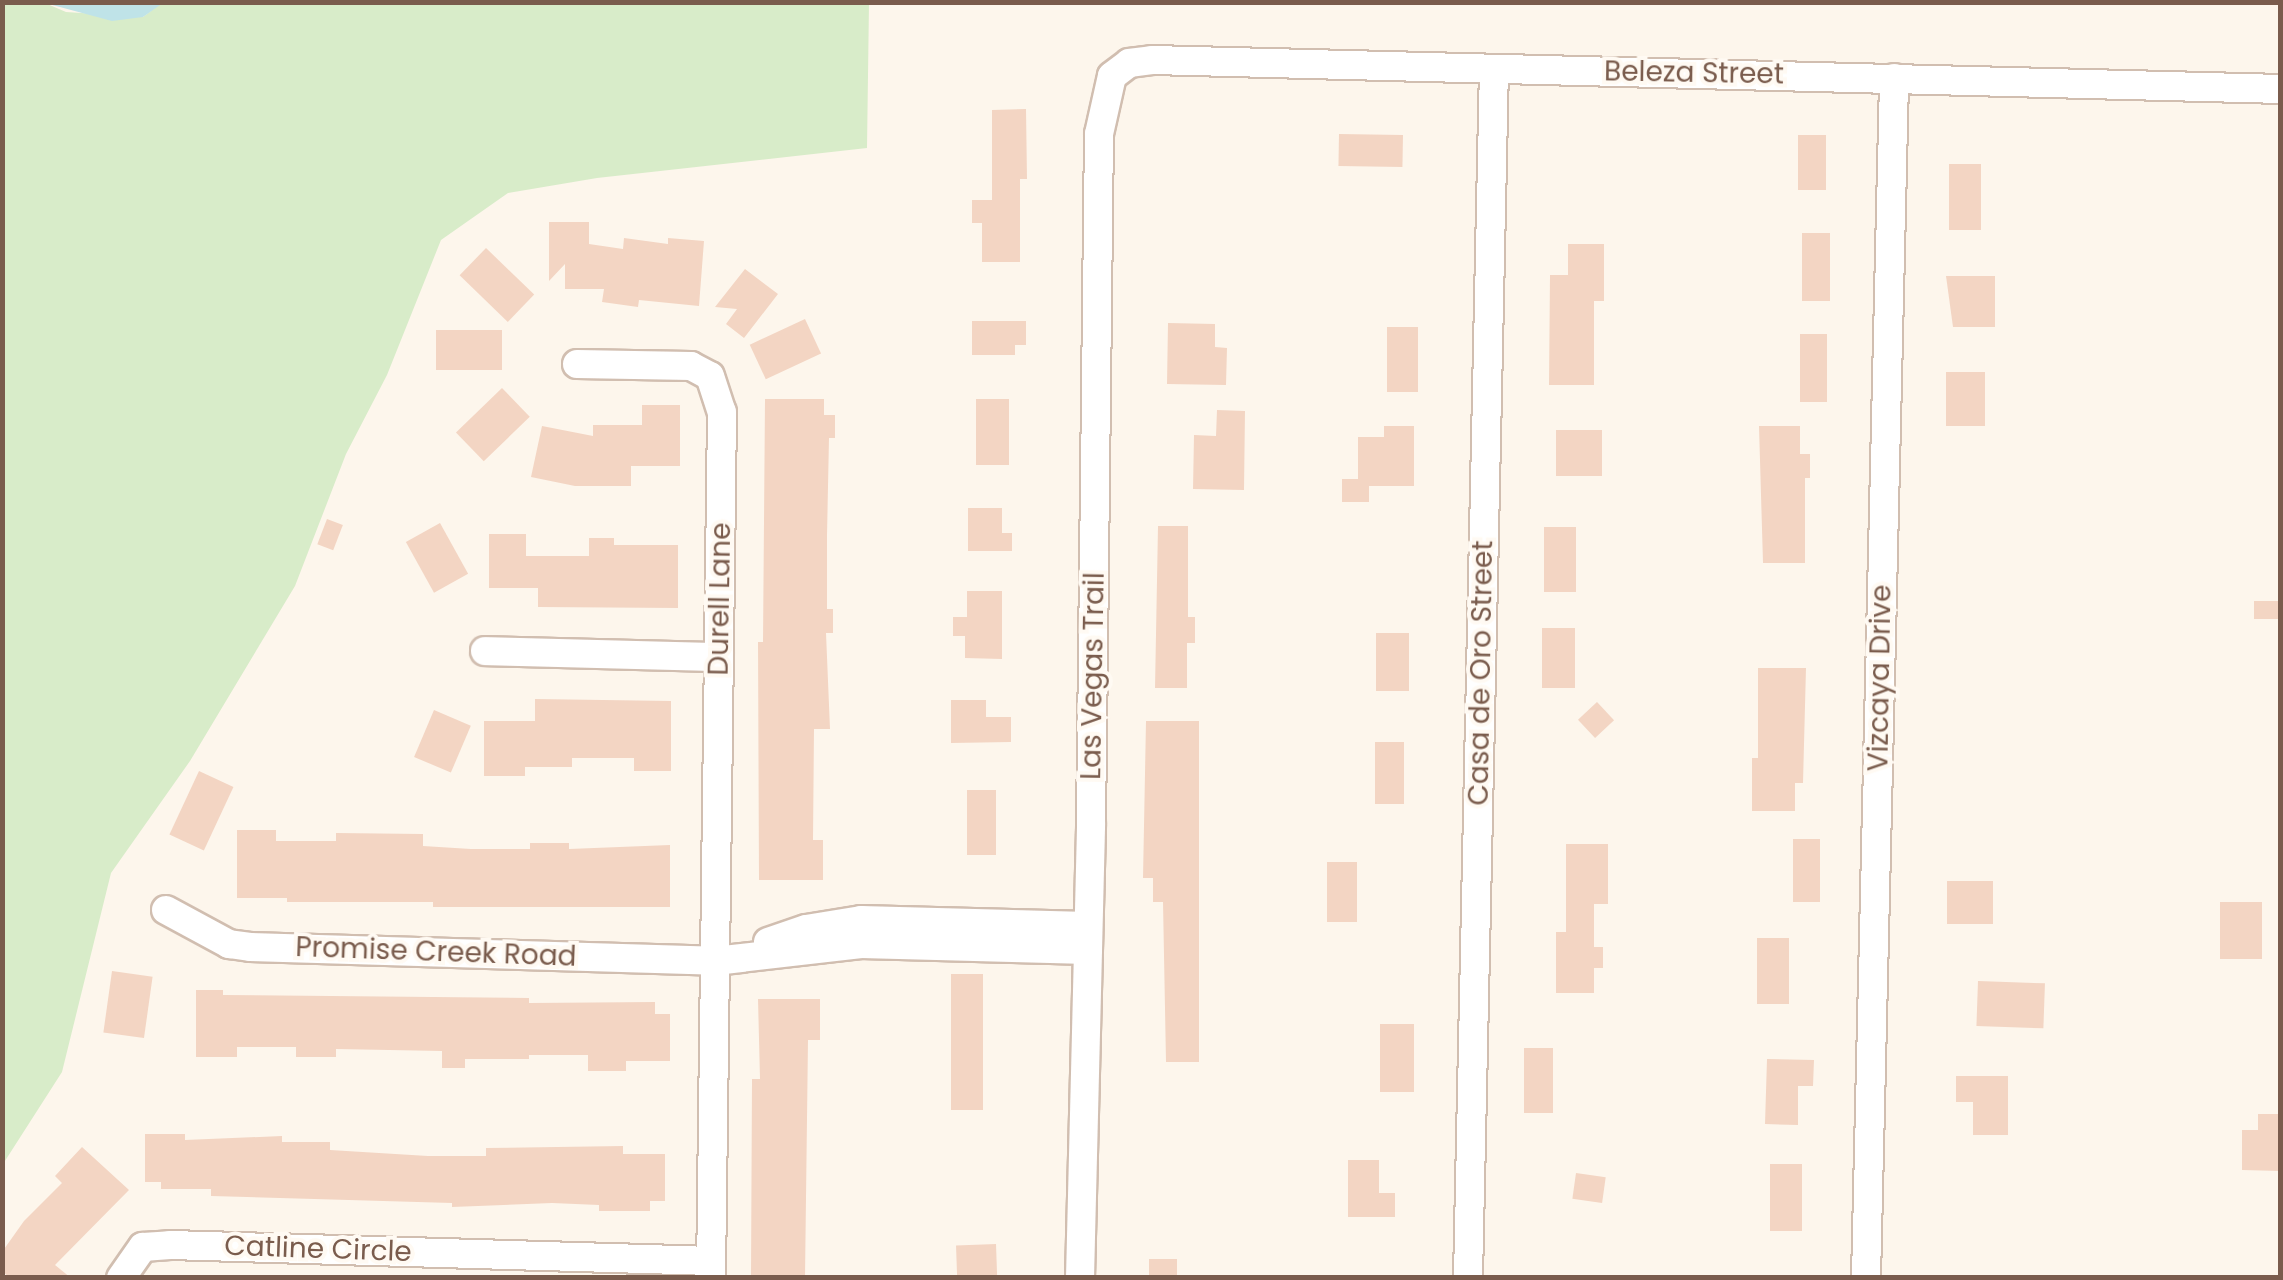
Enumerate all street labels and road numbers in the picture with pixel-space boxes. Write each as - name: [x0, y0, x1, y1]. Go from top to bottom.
- street label: Beleza Street: [1604, 55, 1784, 91]
- street label: Durell Lane: [702, 522, 738, 676]
- street label: Casa de Oro Street: [1462, 540, 1500, 806]
- street label: Las Vegas Trail: [1074, 572, 1112, 780]
- street label: Vizcaya Drive: [1862, 584, 1898, 772]
- street label: Promise Creek Road: [295, 930, 577, 974]
- street label: Catline Circle: [224, 1229, 412, 1269]

